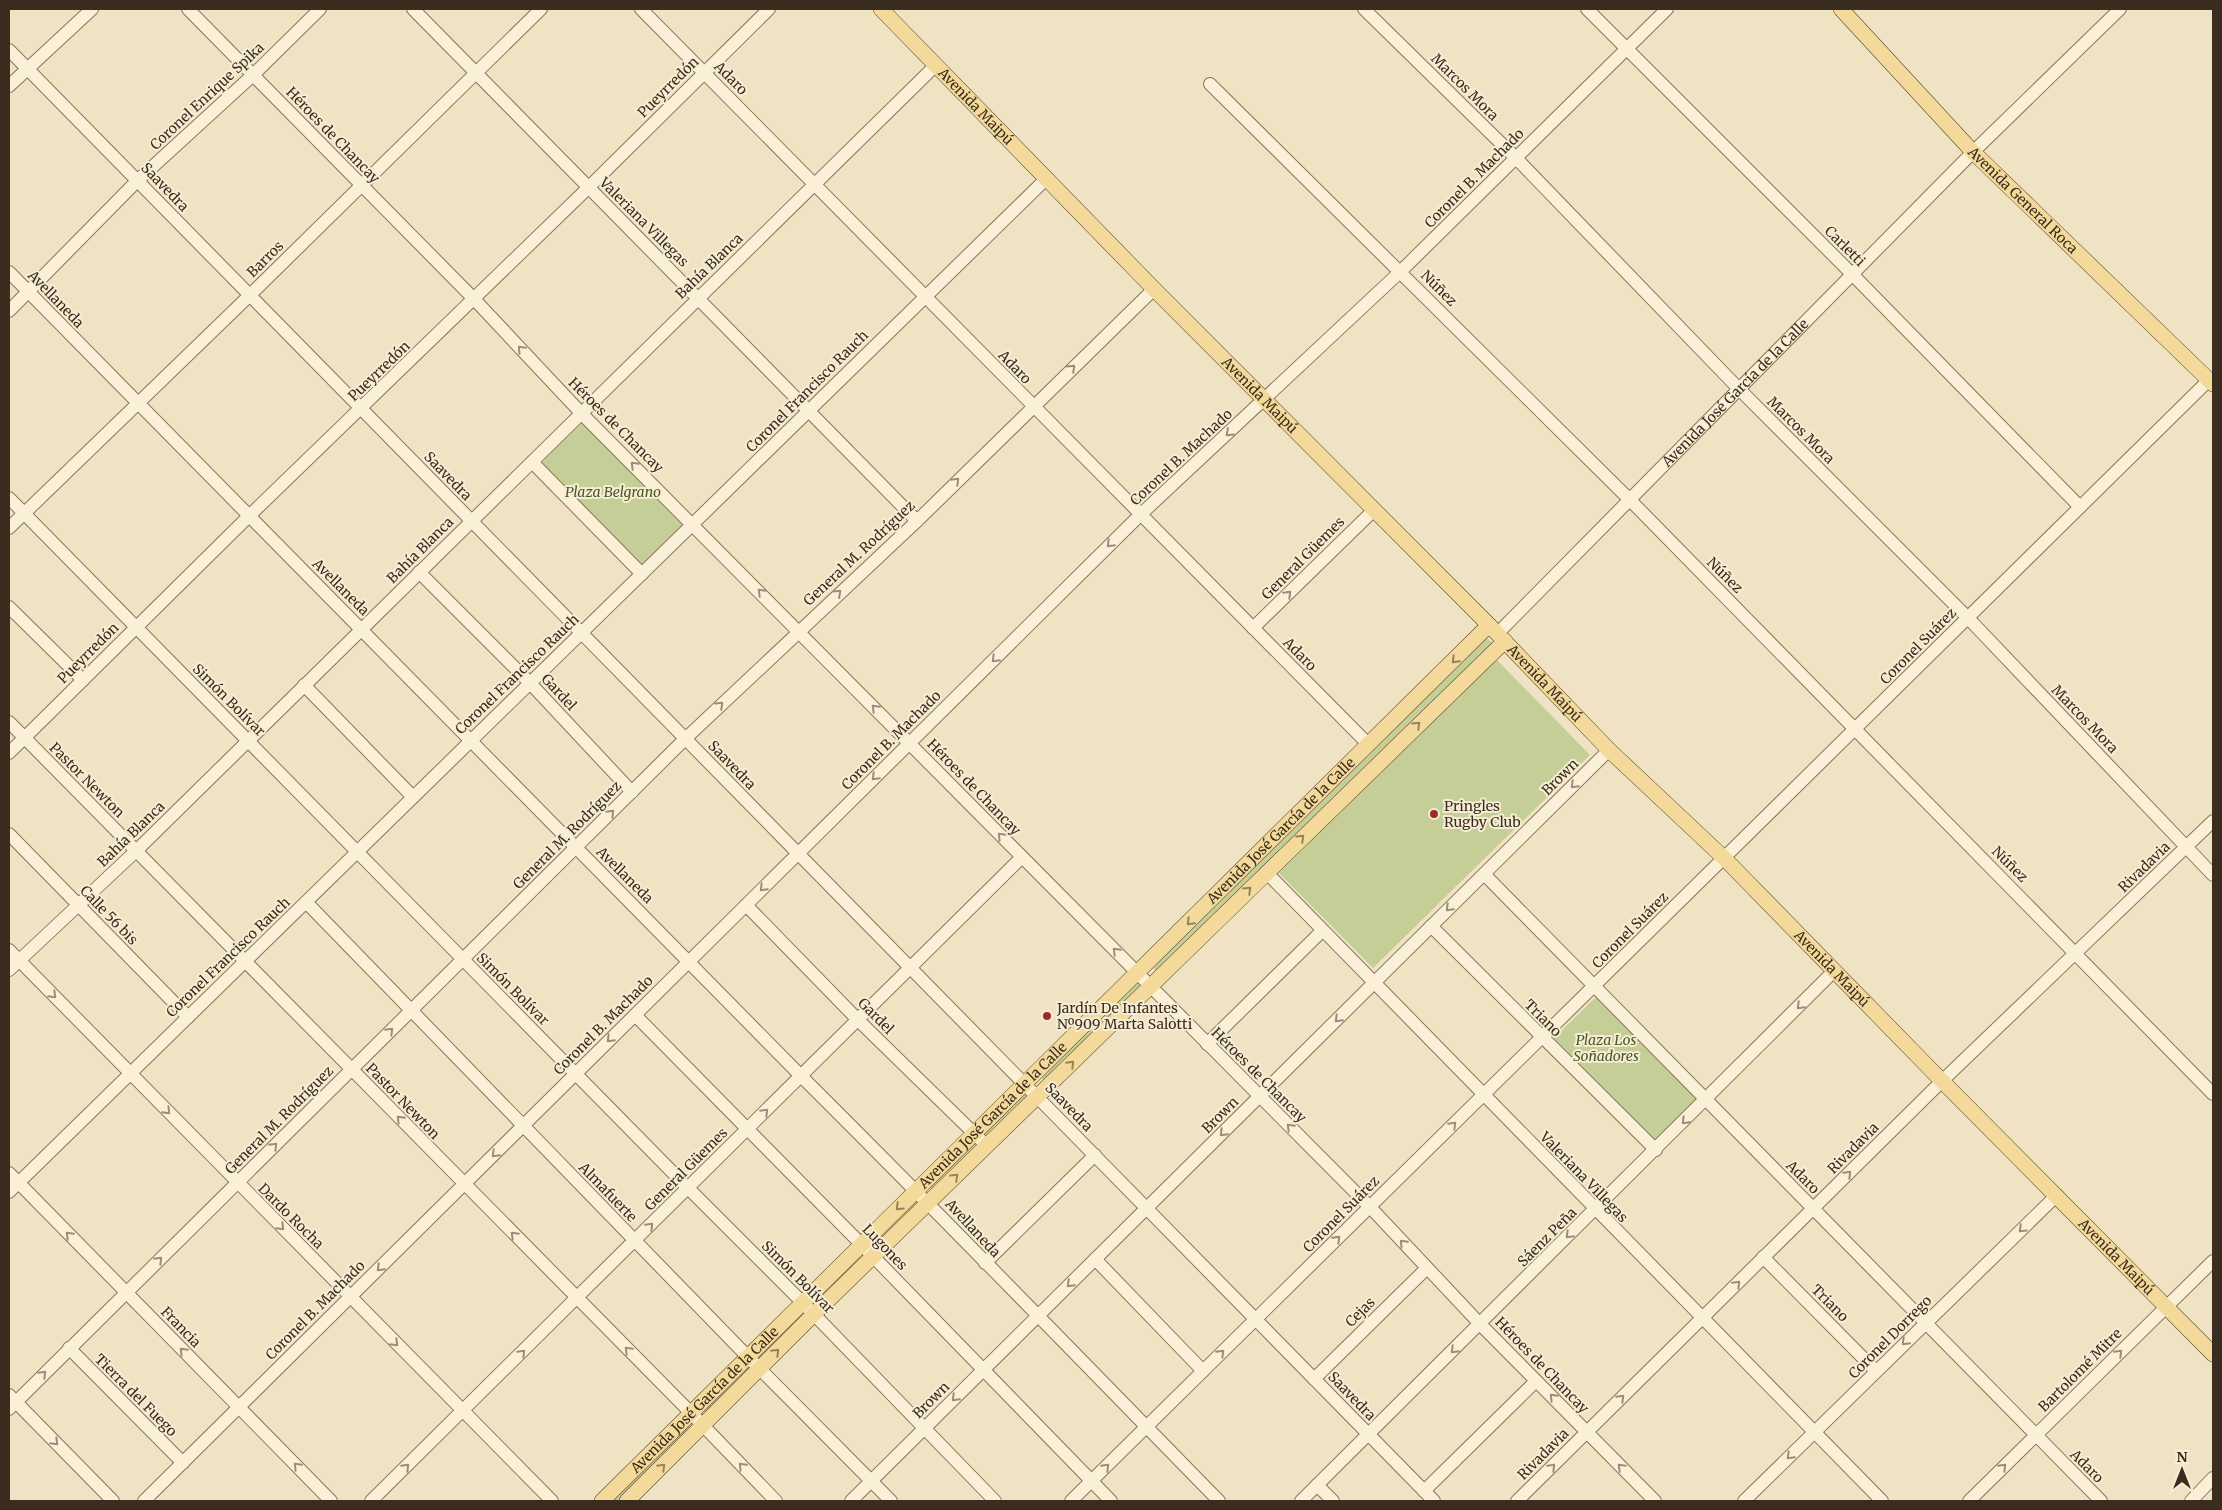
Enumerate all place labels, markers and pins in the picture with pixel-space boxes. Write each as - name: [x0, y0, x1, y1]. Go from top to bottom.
- place label: Pringles Rugby Club: [1444, 797, 1521, 831]
- marker: Pringles Rugby Club: [1428, 808, 1440, 820]
- place label: Jardín De Infantes Nº909 Marta Salotti: [1056, 999, 1193, 1033]
- marker: Jardín De Infantes Nº909 Marta Salotti: [1041, 1010, 1053, 1022]

